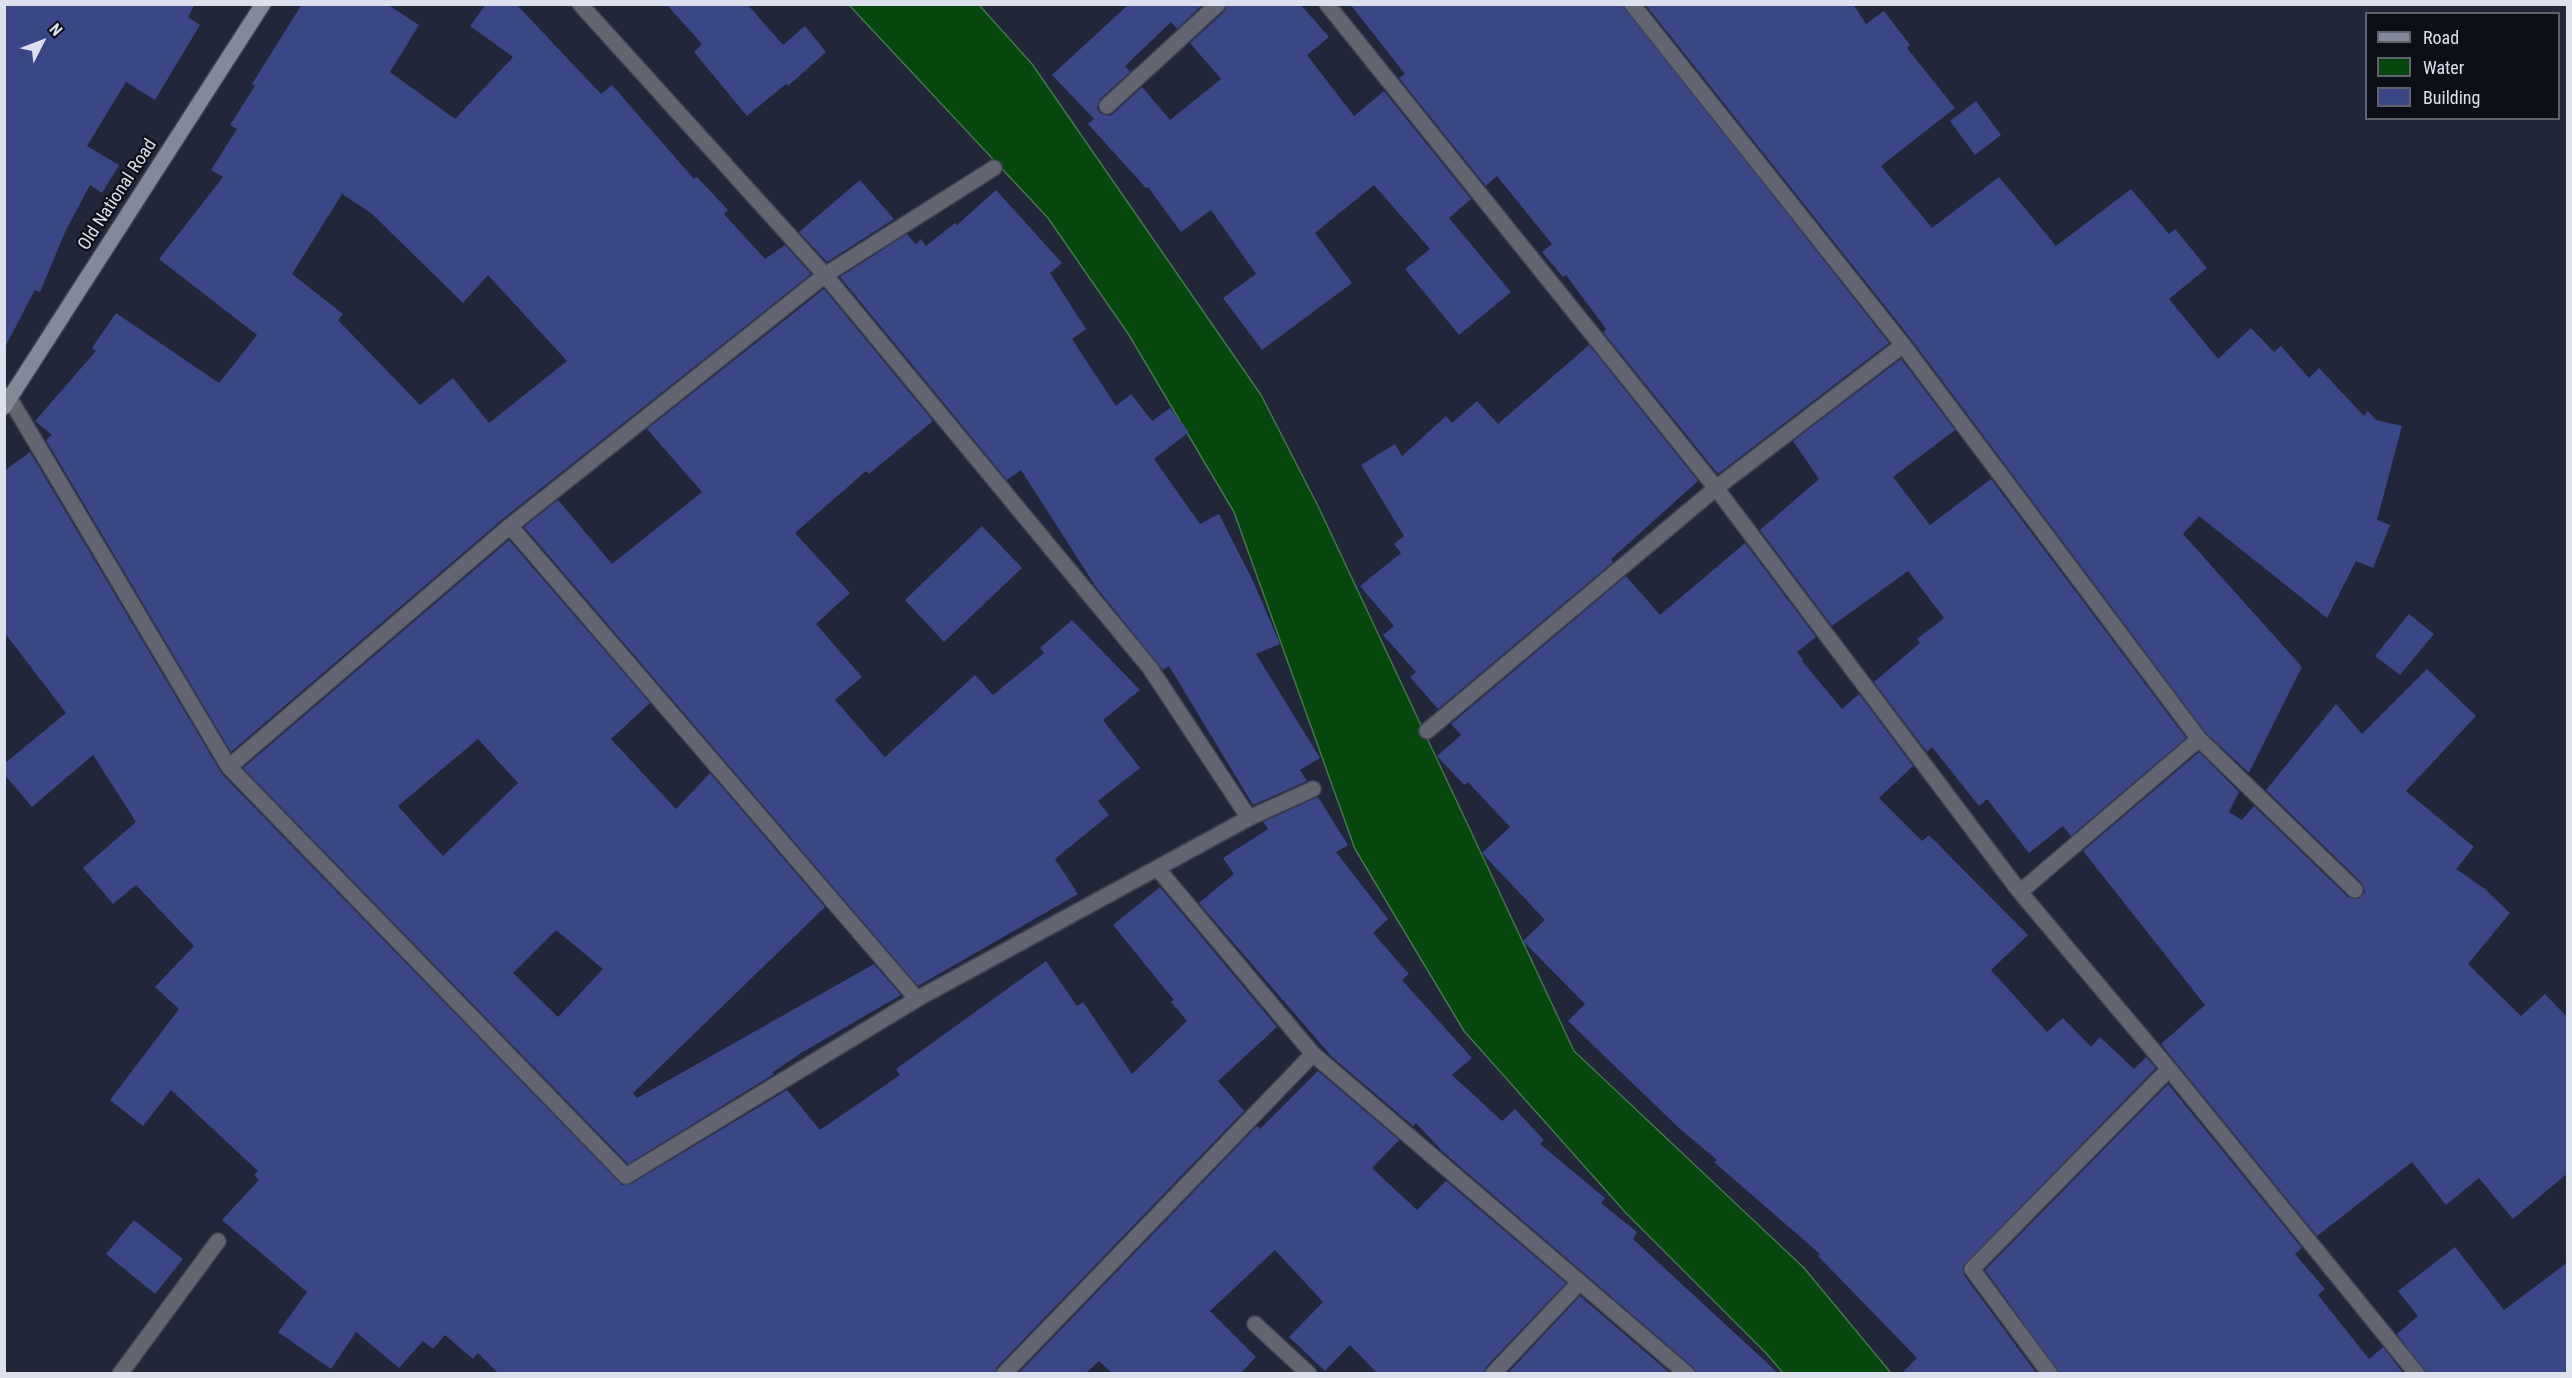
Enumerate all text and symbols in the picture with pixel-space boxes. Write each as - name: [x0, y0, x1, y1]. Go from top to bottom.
- north arrow: [12, 12, 72, 72]
- legend: [2365, 12, 2560, 120]
- text: N: [45, 20, 66, 40]
- text: Road: [2423, 27, 2459, 48]
- text: Water: [2423, 57, 2464, 78]
- text: Building: [2423, 87, 2480, 108]
- street label: Old National Road: [74, 135, 162, 255]

